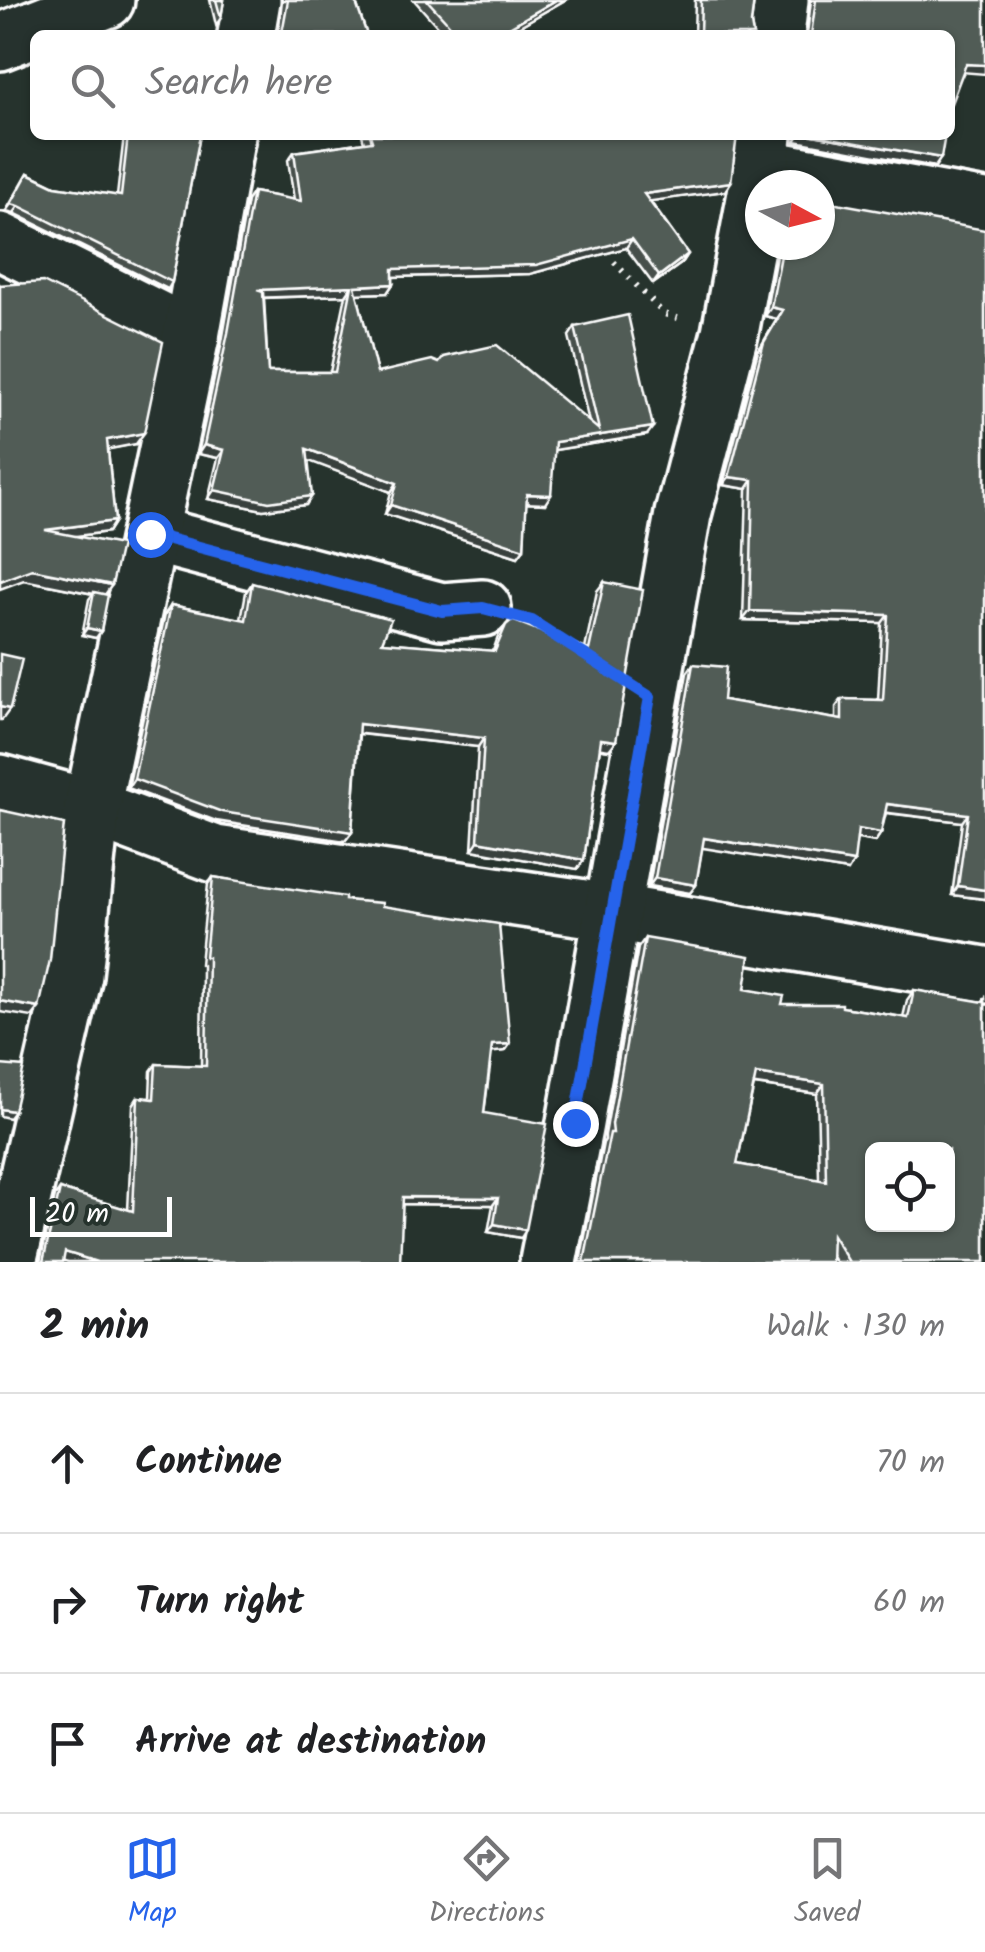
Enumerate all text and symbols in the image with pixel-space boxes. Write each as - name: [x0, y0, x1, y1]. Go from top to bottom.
- search box: [30, 30, 955, 140]
- text: Search here: [145, 55, 332, 115]
- icon: search: [65, 58, 120, 113]
- north arrow: [745, 170, 835, 260]
- route start: [128, 512, 174, 558]
- route end: [553, 1101, 599, 1147]
- map controls: [865, 1142, 955, 1232]
- button: locate: [865, 1142, 955, 1232]
- scale bar: [30, 1192, 172, 1236]
- text: 20 m: [45, 1192, 109, 1237]
- text: 2 min: [40, 1294, 149, 1361]
- text: Walk · 130 m: [766, 1302, 945, 1353]
- text: Continue: [135, 1433, 282, 1493]
- icon: ahead: [40, 1436, 95, 1491]
- text: 70 m: [876, 1438, 945, 1489]
- text: Turn right: [135, 1573, 304, 1633]
- icon: right: [40, 1576, 95, 1631]
- text: 60 m: [873, 1578, 945, 1629]
- text: Arrive at destination: [135, 1713, 486, 1773]
- icon: arrive: [40, 1716, 95, 1771]
- tab: Map: [125, 1831, 180, 1936]
- tab: Directions: [429, 1831, 545, 1936]
- tab: Saved: [794, 1831, 860, 1936]

